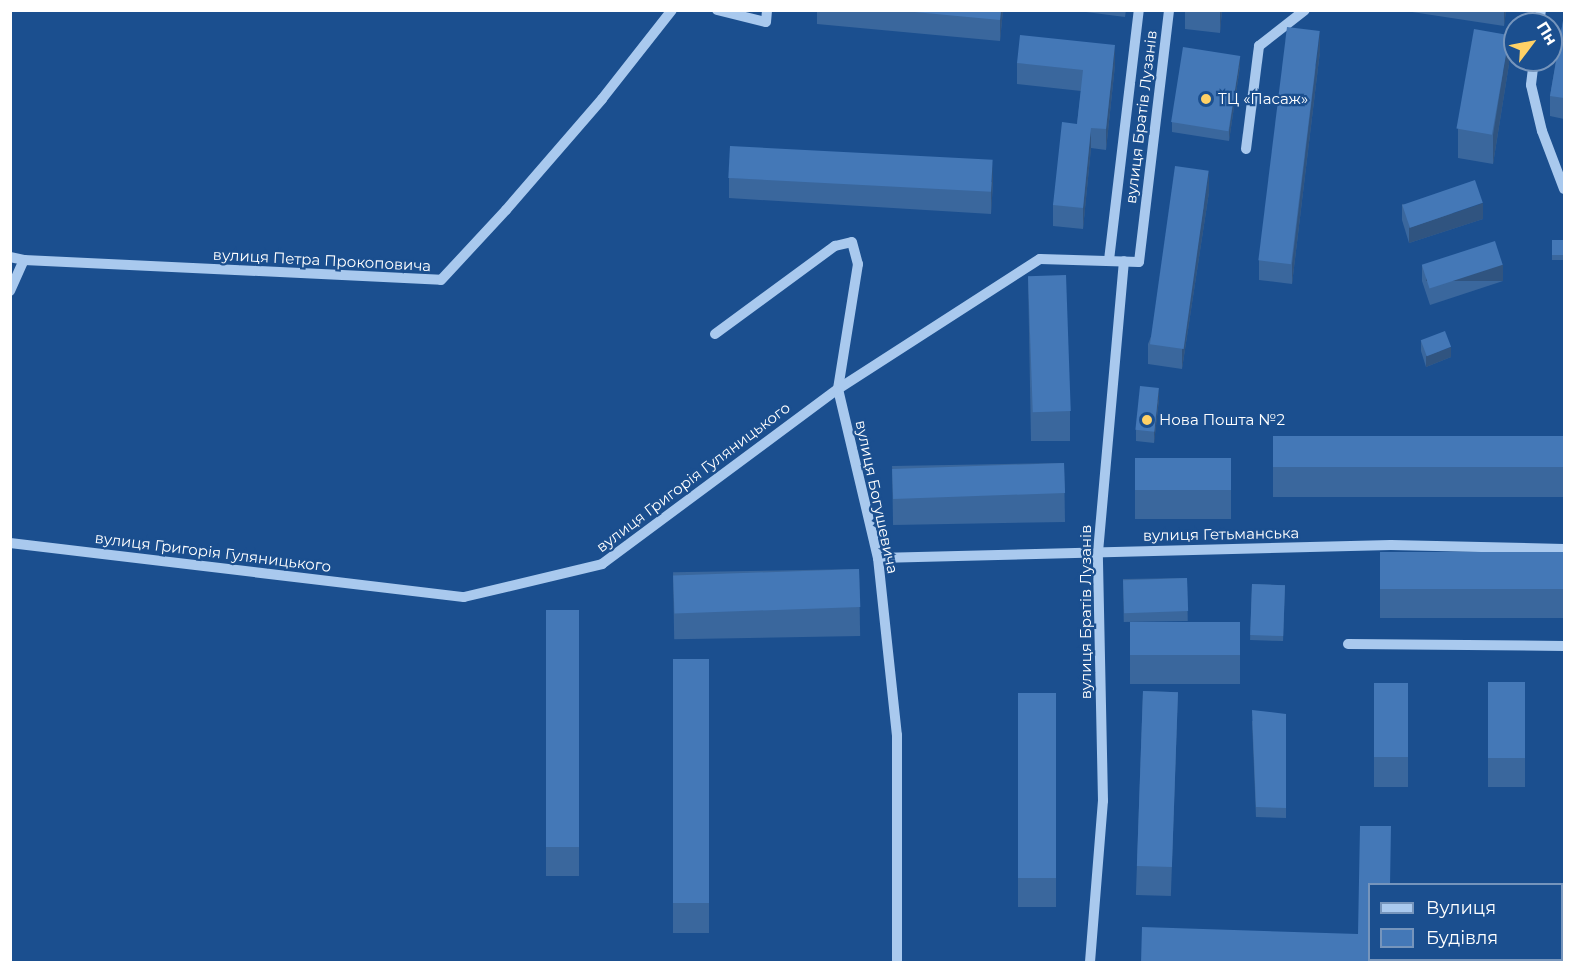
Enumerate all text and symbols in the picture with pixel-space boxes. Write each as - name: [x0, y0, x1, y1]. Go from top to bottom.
- north arrow: [1503, 12, 1563, 72]
- text: Пн: [1533, 18, 1561, 49]
- street label: вулиця Братів Лузанів: [1121, 29, 1161, 205]
- place label: ТЦ «Пасаж»: [1218, 90, 1308, 108]
- marker: ТЦ «Пасаж»: [1199, 92, 1213, 106]
- street label: вулиця Петра Прокоповича: [212, 245, 432, 275]
- street label: вулиця Григорія Гуляницького: [592, 398, 794, 556]
- place label: Нова Пошта №2: [1159, 411, 1285, 429]
- marker: Нова Пошта №2: [1140, 413, 1154, 427]
- street label: вулиця Богушевича: [852, 419, 902, 575]
- street label: вулиця Гетьманська: [1143, 524, 1299, 544]
- street label: вулиця Братів Лузанів: [1077, 525, 1095, 699]
- street label: вулиця Григорія Гуляницького: [94, 529, 332, 575]
- legend: [1368, 883, 1563, 961]
- text: Вулиця: [1426, 897, 1496, 919]
- text: Будівля: [1426, 927, 1498, 949]

